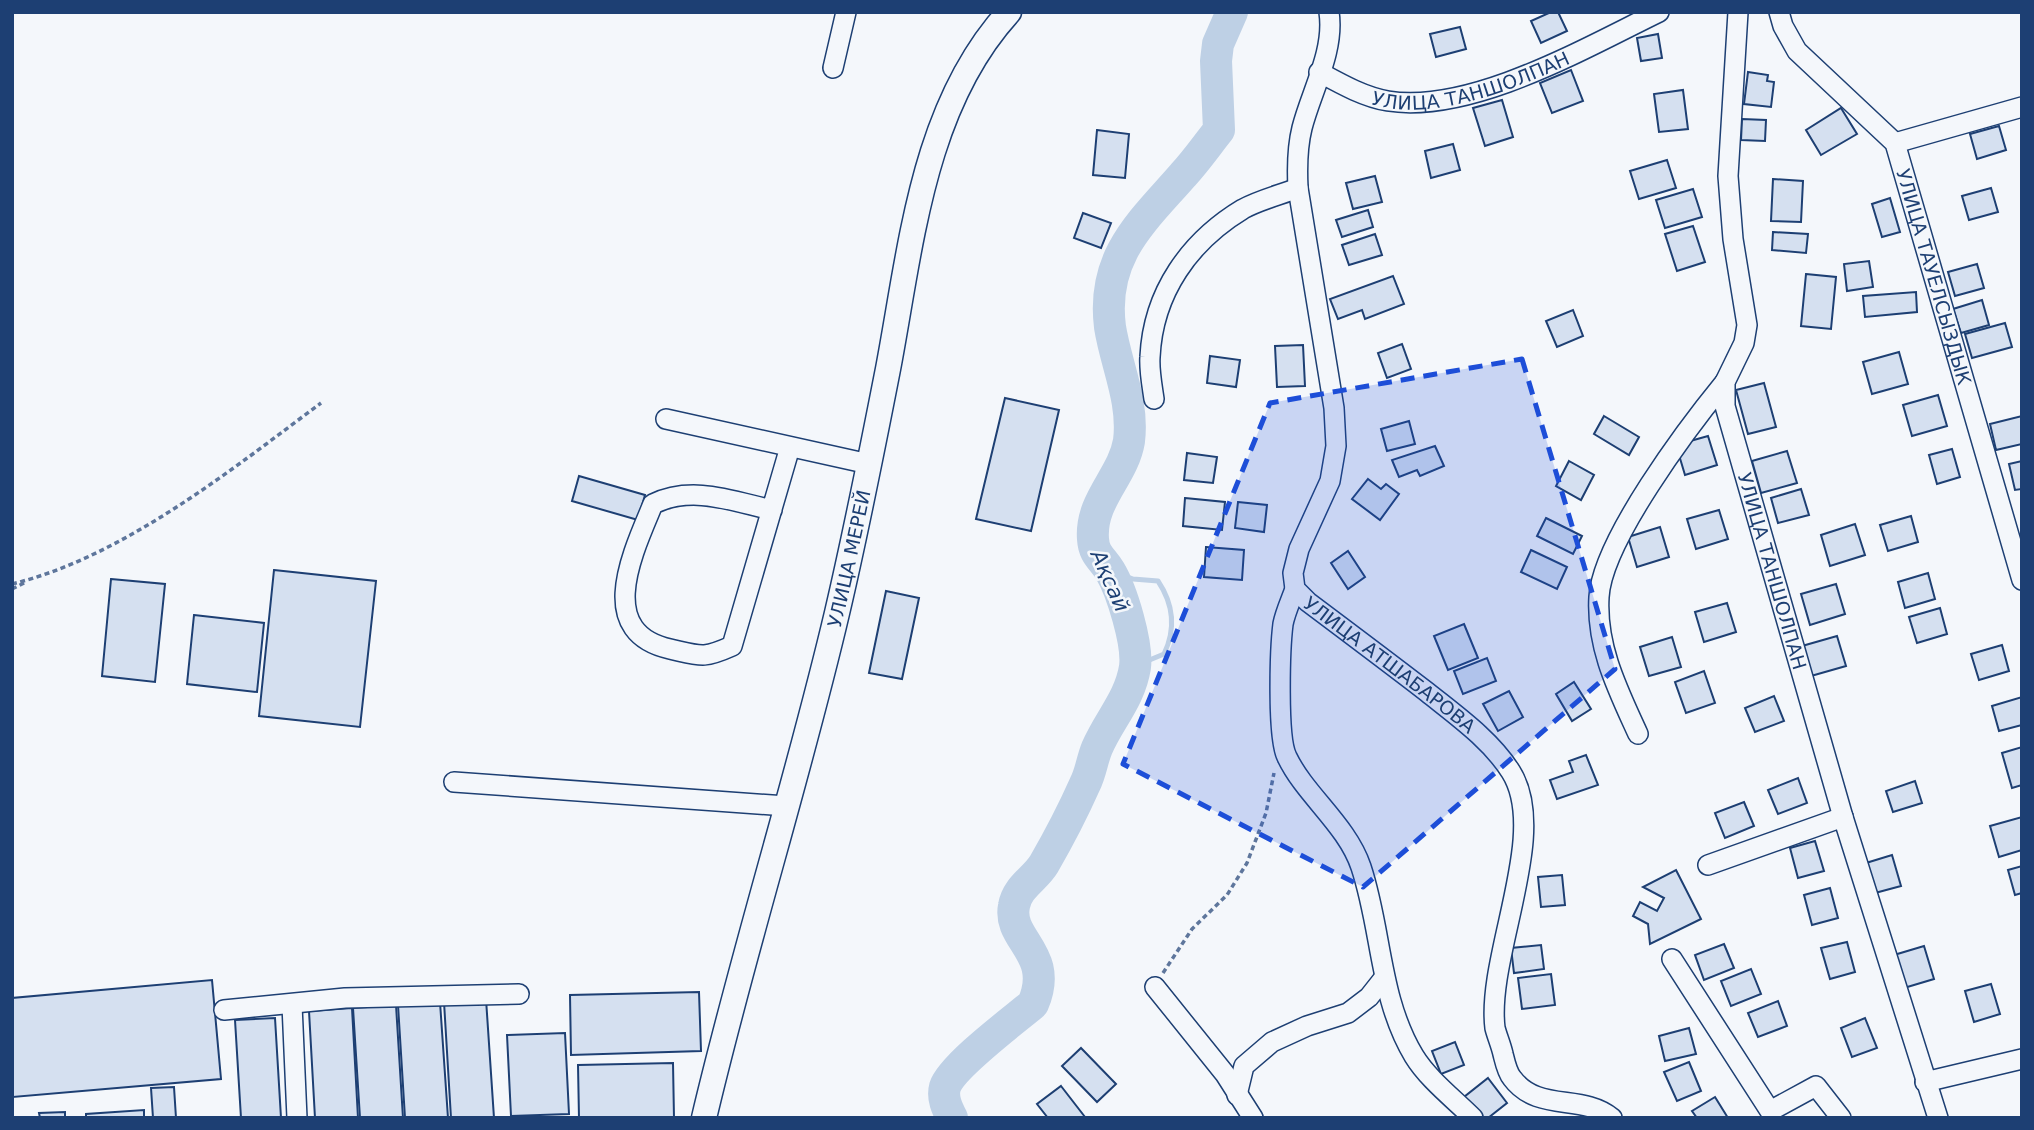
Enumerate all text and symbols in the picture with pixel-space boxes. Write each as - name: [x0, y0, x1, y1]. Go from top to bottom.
- street label: УЛИЦА ТАНШОЛПАН: [1369, 47, 1573, 114]
- street label: УЛИЦА ТАУЕЛСЫЗДЫК: [1892, 166, 1976, 388]
- street label: УЛИЦА ТАНШОЛПАН: [1734, 470, 1811, 672]
- street label: УЛИЦА МЕРЕЙ: [823, 488, 875, 629]
- water label: Ақсай: [1085, 545, 1134, 616]
- street label: УЛИЦА АТШАБАРОВА: [1300, 592, 1480, 737]

